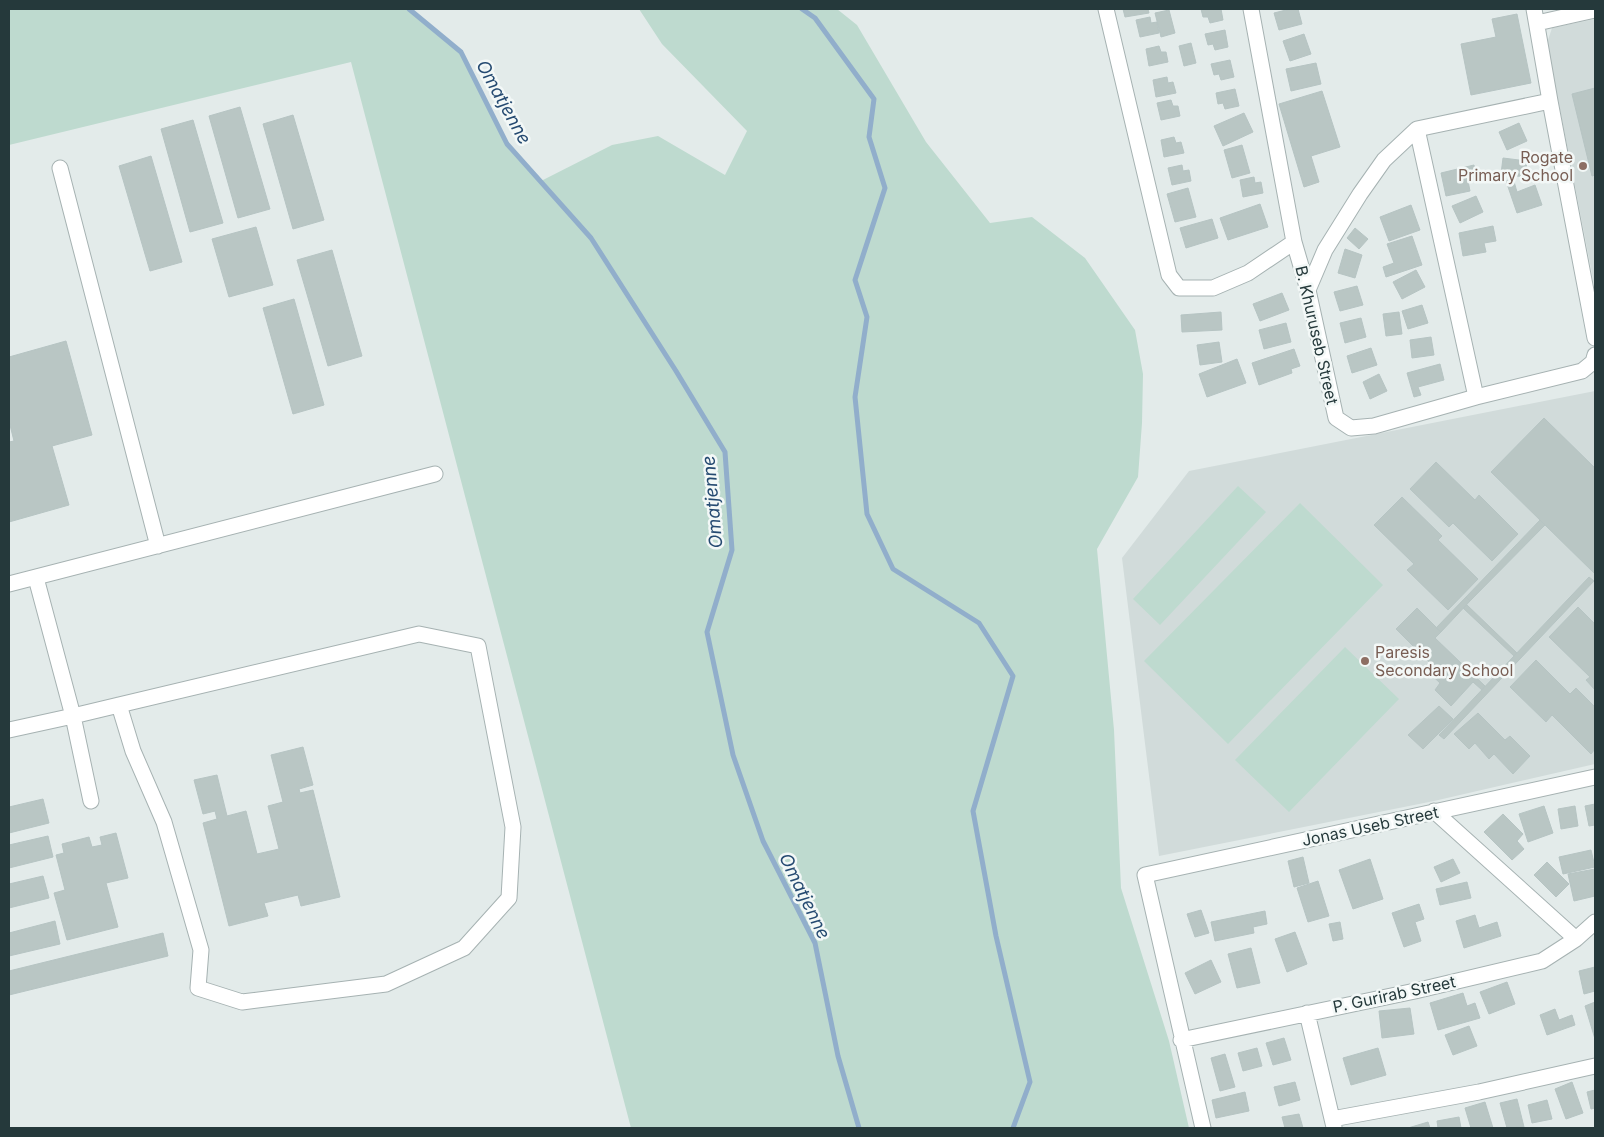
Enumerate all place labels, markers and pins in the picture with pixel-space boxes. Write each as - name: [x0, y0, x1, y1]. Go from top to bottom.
- place label: Rogate Primary School: [1458, 147, 1573, 185]
- marker: Rogate Primary School: [1577, 160, 1589, 172]
- place label: Paresis Secondary School: [1375, 642, 1513, 680]
- marker: Paresis Secondary School: [1359, 655, 1371, 667]

